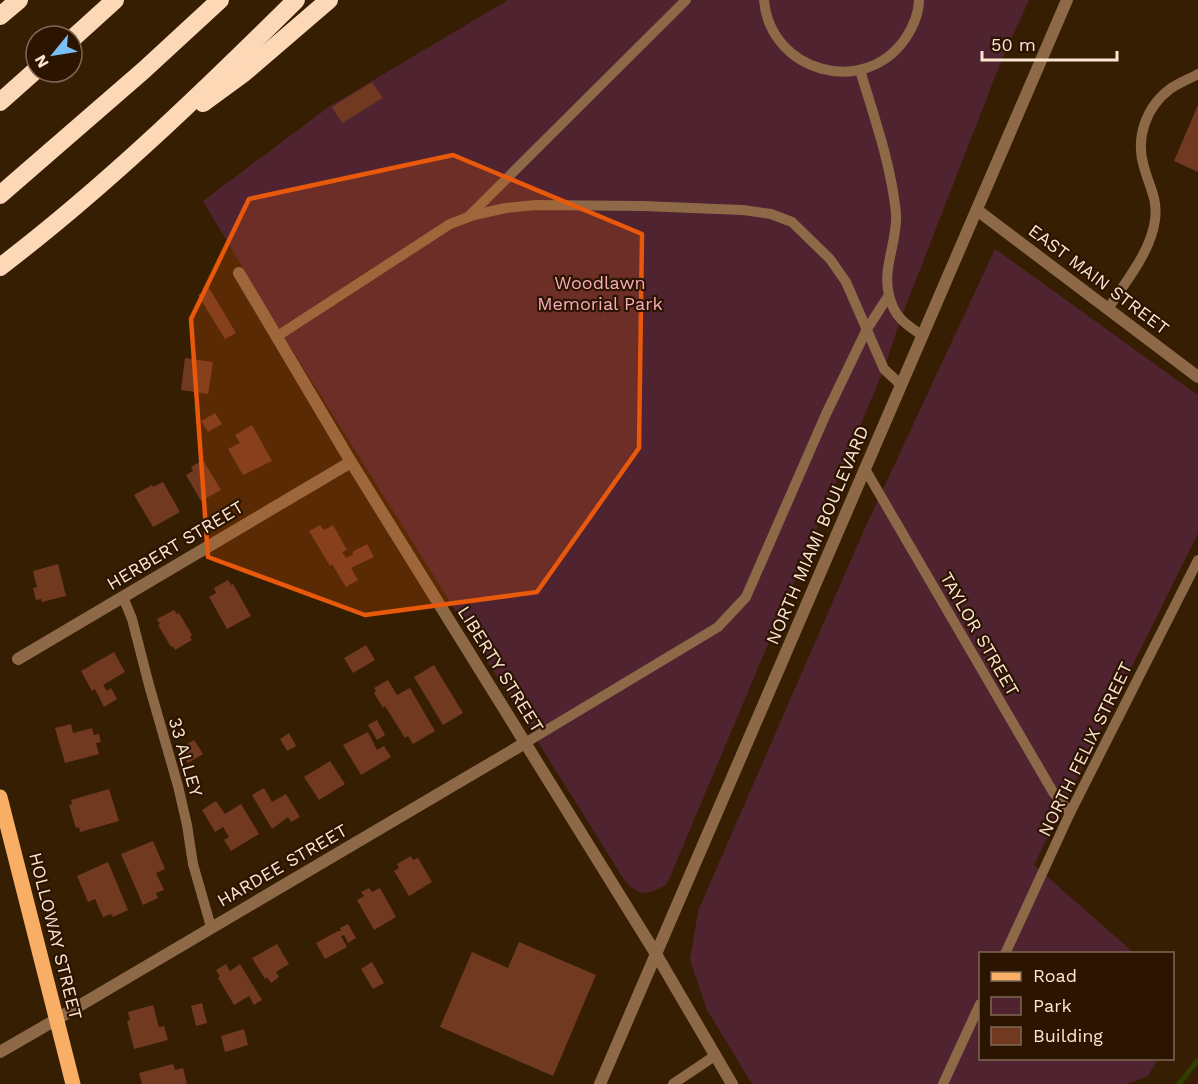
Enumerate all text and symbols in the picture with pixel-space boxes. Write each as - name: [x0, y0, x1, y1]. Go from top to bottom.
- north arrow: [24, 24, 84, 84]
- scale bar: [982, 24, 1117, 62]
- text: 50 m: [991, 34, 1036, 55]
- text: N: [30, 51, 53, 71]
- street label: EAST MAIN STREET: [1025, 219, 1173, 339]
- park label: Woodlawn Memorial Park: [537, 272, 663, 314]
- street label: NORTH MIAMI BOULEVARD: [761, 422, 873, 648]
- street label: HERBERT STREET: [103, 496, 247, 594]
- street label: TAYLOR STREET: [936, 568, 1024, 700]
- street label: LIBERTY STREET: [454, 602, 548, 736]
- street label: NORTH FELIX STREET: [1034, 658, 1136, 840]
- street label: 33 ALLEY: [165, 715, 208, 800]
- street label: HARDEE STREET: [213, 819, 351, 911]
- street label: HOLLOWAY STREET: [25, 850, 87, 1022]
- legend: [979, 952, 1174, 1060]
- text: Road: [1033, 965, 1077, 986]
- text: Park: [1033, 995, 1072, 1016]
- text: Building: [1033, 1025, 1103, 1046]

